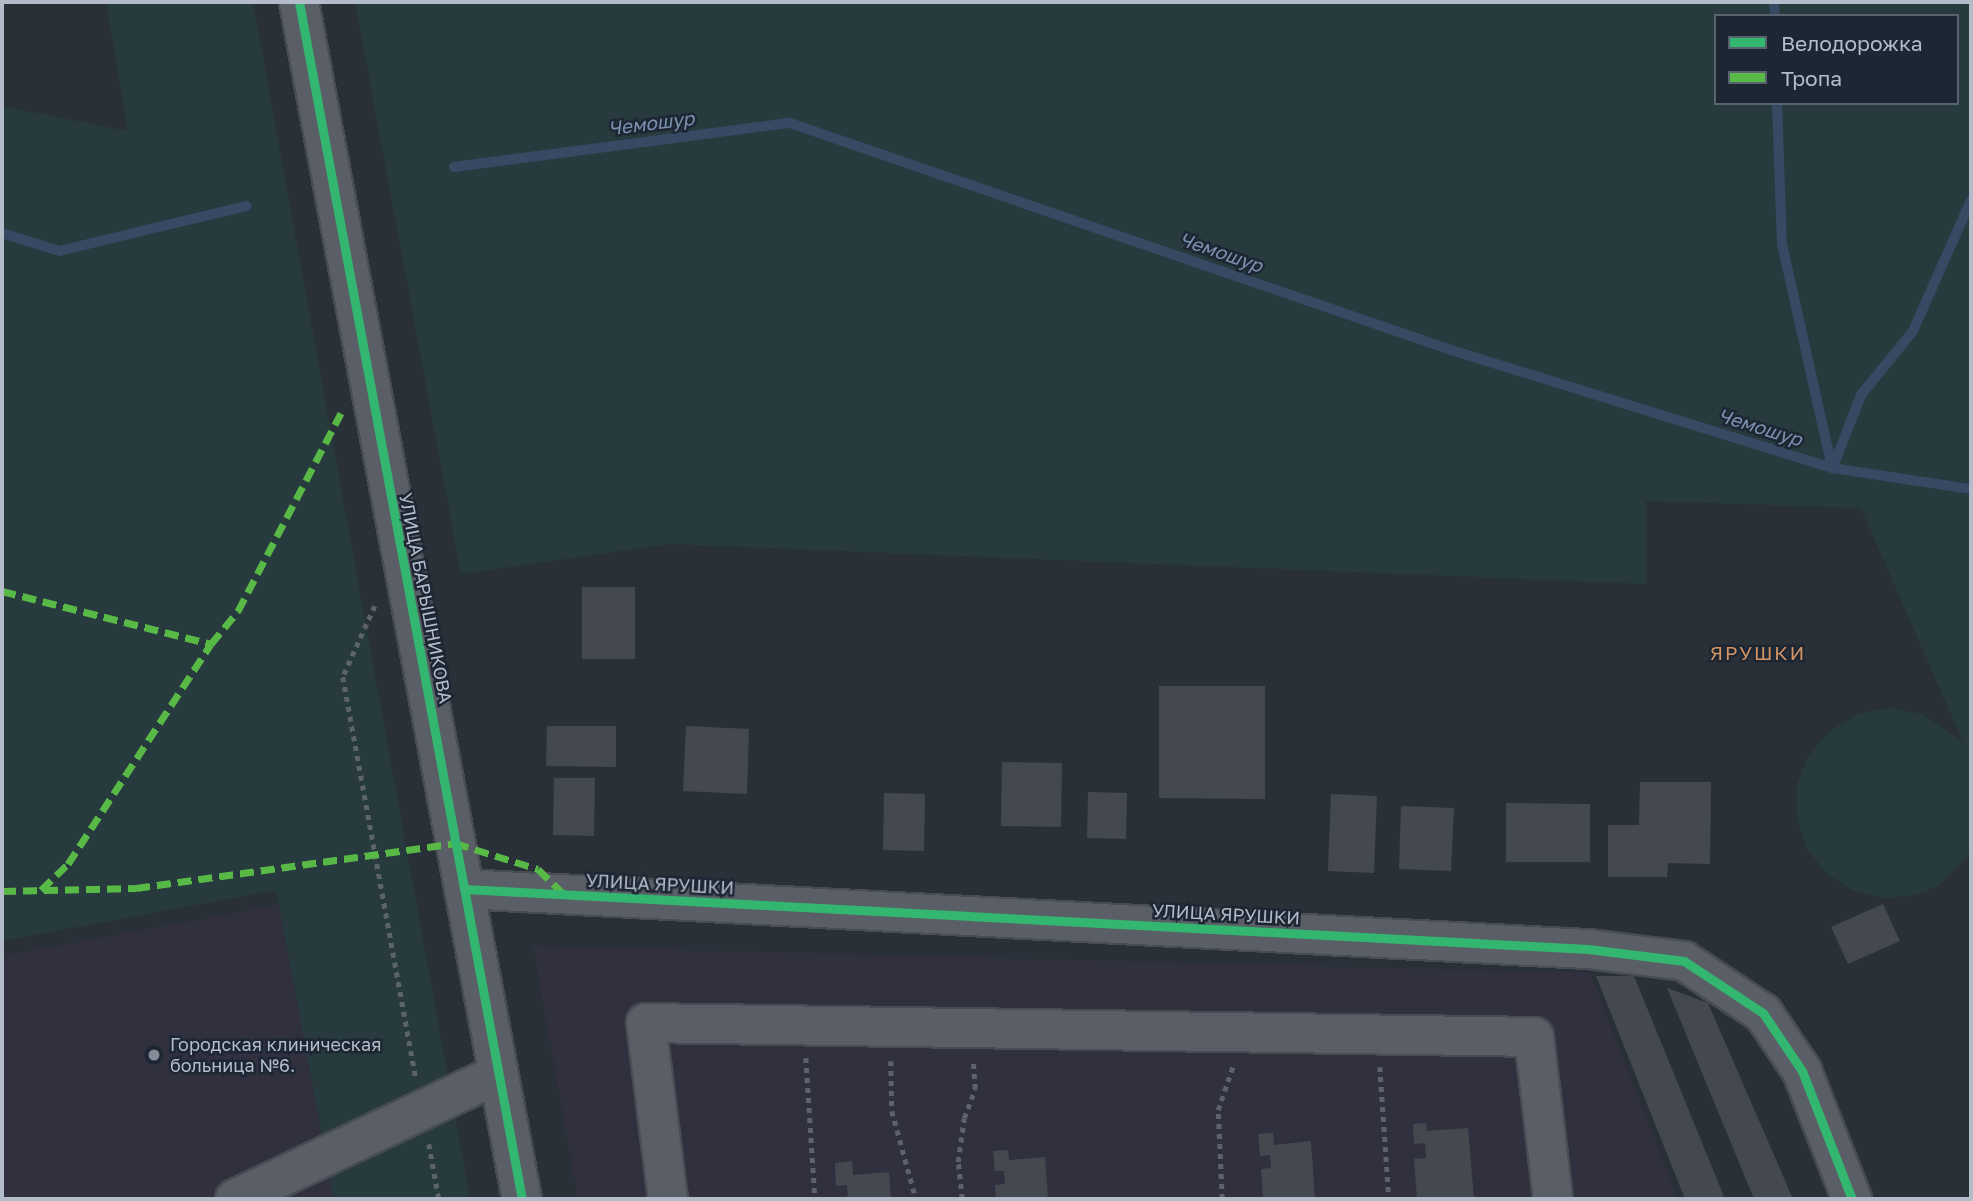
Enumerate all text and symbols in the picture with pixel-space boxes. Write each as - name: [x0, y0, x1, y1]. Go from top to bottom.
- legend: [1714, 14, 1959, 105]
- text: Велодорожка: [1781, 30, 1923, 56]
- text: Тропа: [1781, 65, 1842, 91]
- water label: Чемошур: [607, 106, 695, 140]
- water label: Чемошур: [1176, 227, 1266, 277]
- water label: Чемошур: [1715, 403, 1805, 451]
- street label: УЛИЦА БАРЫШНИКОВА: [395, 491, 457, 705]
- district label: ЯРУШКИ: [1711, 642, 1805, 664]
- street label: УЛИЦА ЯРУШКИ: [585, 869, 735, 899]
- street label: УЛИЦА ЯРУШКИ: [1151, 899, 1301, 929]
- place label: Городская клиническая больница №6.: [170, 1034, 381, 1076]
- marker: Городская клиническая больница №6.: [144, 1045, 164, 1065]

